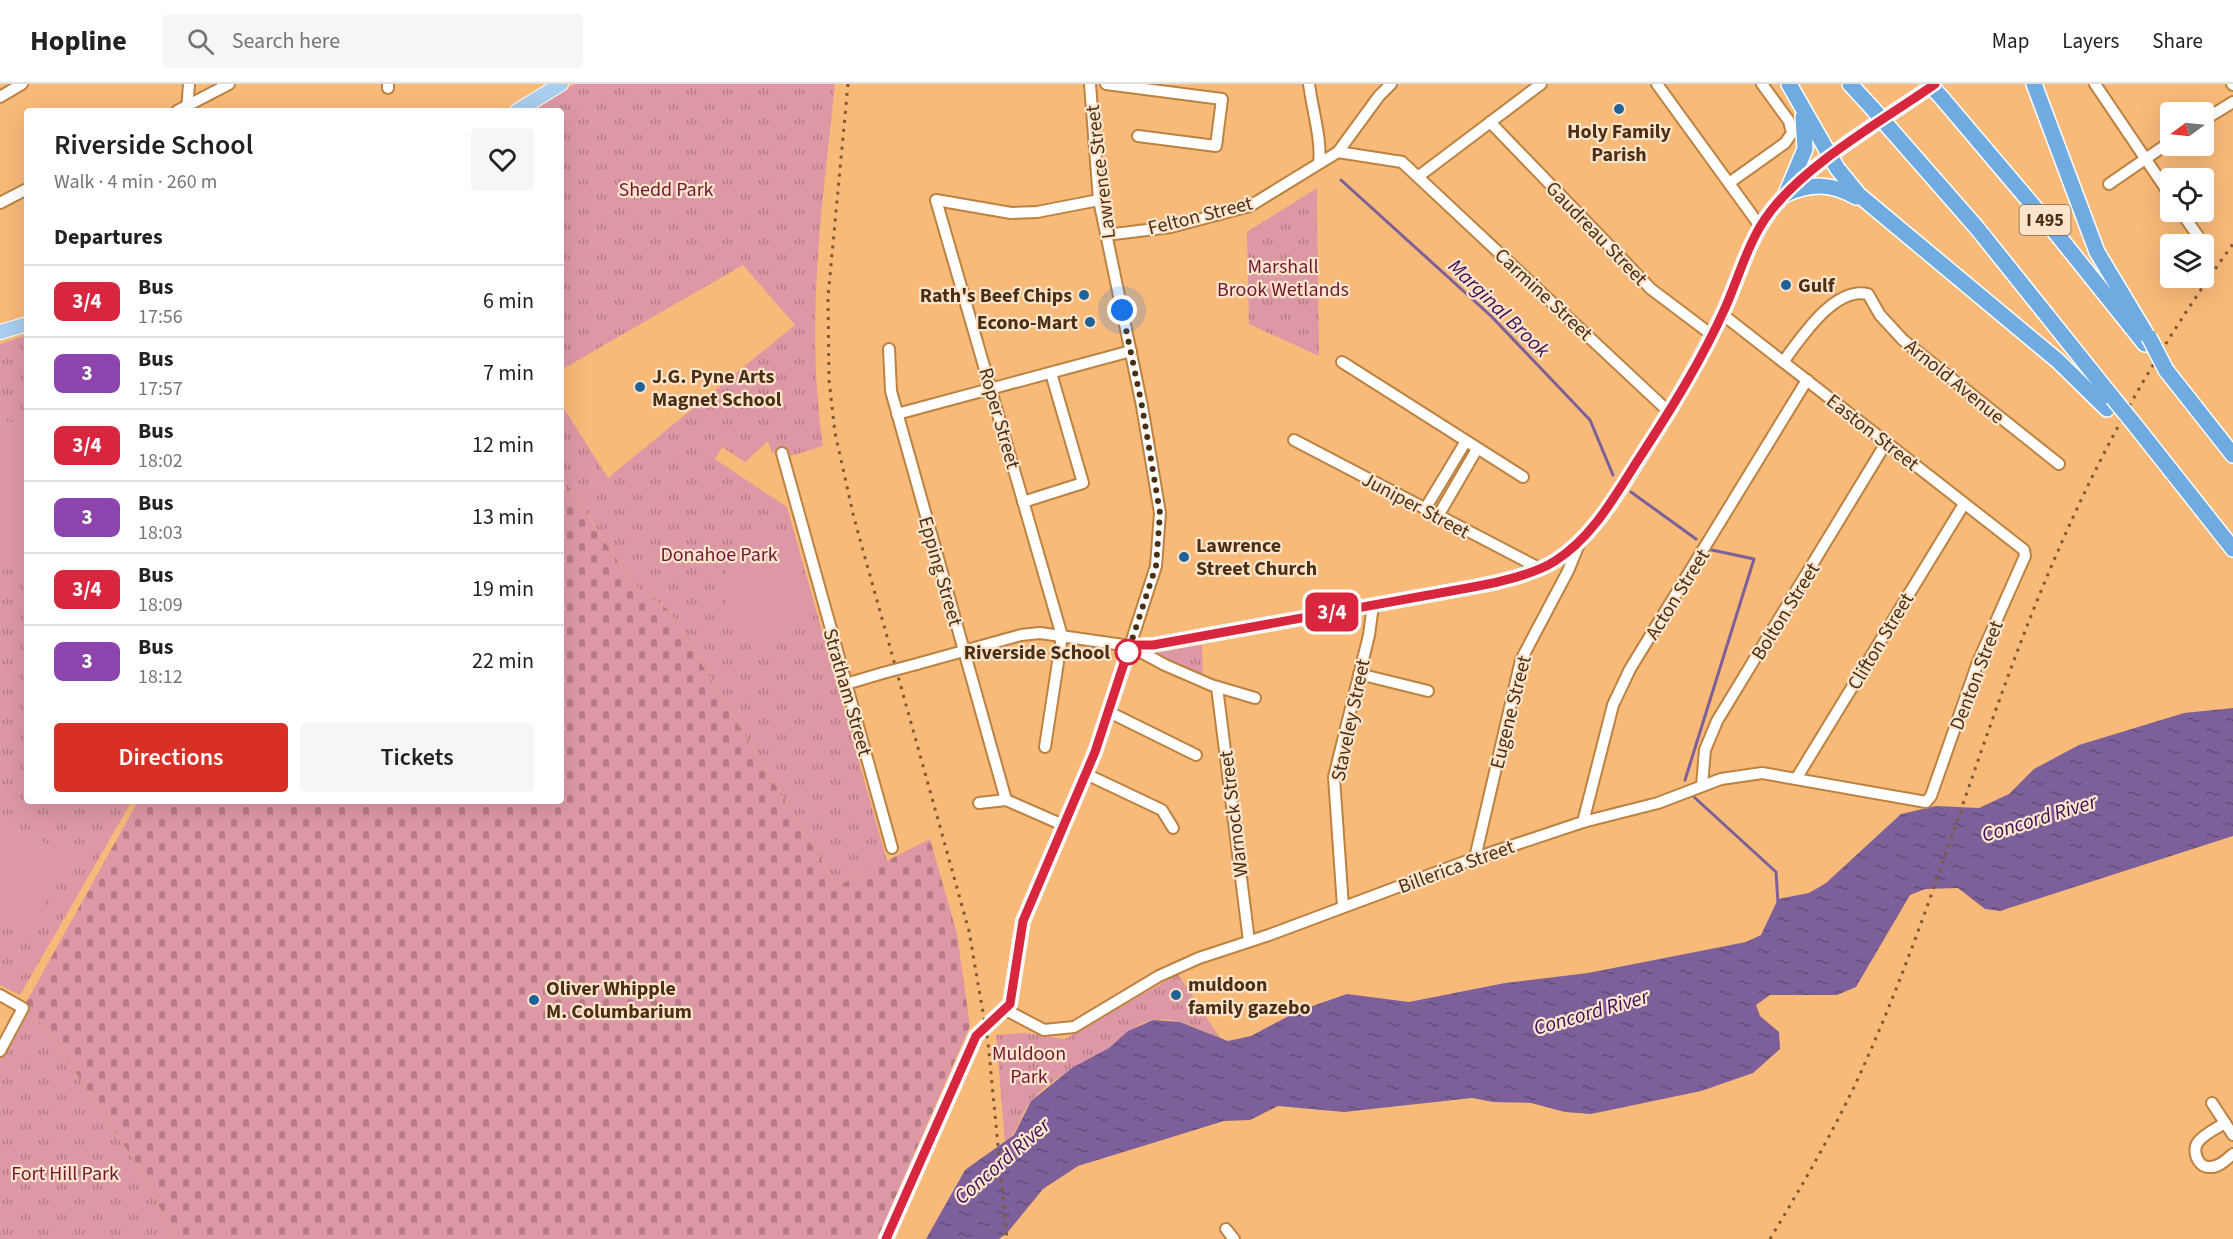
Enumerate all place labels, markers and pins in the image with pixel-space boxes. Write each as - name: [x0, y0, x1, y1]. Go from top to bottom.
- marker: Holy Family Parish: [1612, 102, 1626, 116]
- place label: Holy Family Parish: [1567, 118, 1671, 169]
- place label: Gulf: [1798, 272, 1836, 300]
- marker: Gulf: [1779, 278, 1793, 292]
- place label: Rath's Beef Chips: [920, 282, 1072, 310]
- marker: Rath's Beef Chips: [1077, 288, 1091, 302]
- place label: Econo-Mart: [977, 309, 1078, 337]
- marker: Econo-Mart: [1083, 315, 1097, 329]
- place label: J.G. Pyne Arts Magnet School: [652, 363, 782, 414]
- marker: J.G. Pyne Arts Magnet School: [633, 380, 647, 394]
- place label: Lawrence Street Church: [1196, 532, 1317, 583]
- marker: Lawrence Street Church: [1177, 550, 1191, 564]
- place label: Riverside School: [964, 639, 1110, 667]
- marker: Riverside School: [1115, 639, 1141, 665]
- place label: muldoon family gazebo: [1188, 971, 1311, 1022]
- place label: Oliver Whipple M. Columbarium: [546, 975, 692, 1026]
- marker: muldoon family gazebo: [1169, 988, 1183, 1002]
- marker: Oliver Whipple M. Columbarium: [527, 993, 541, 1007]

